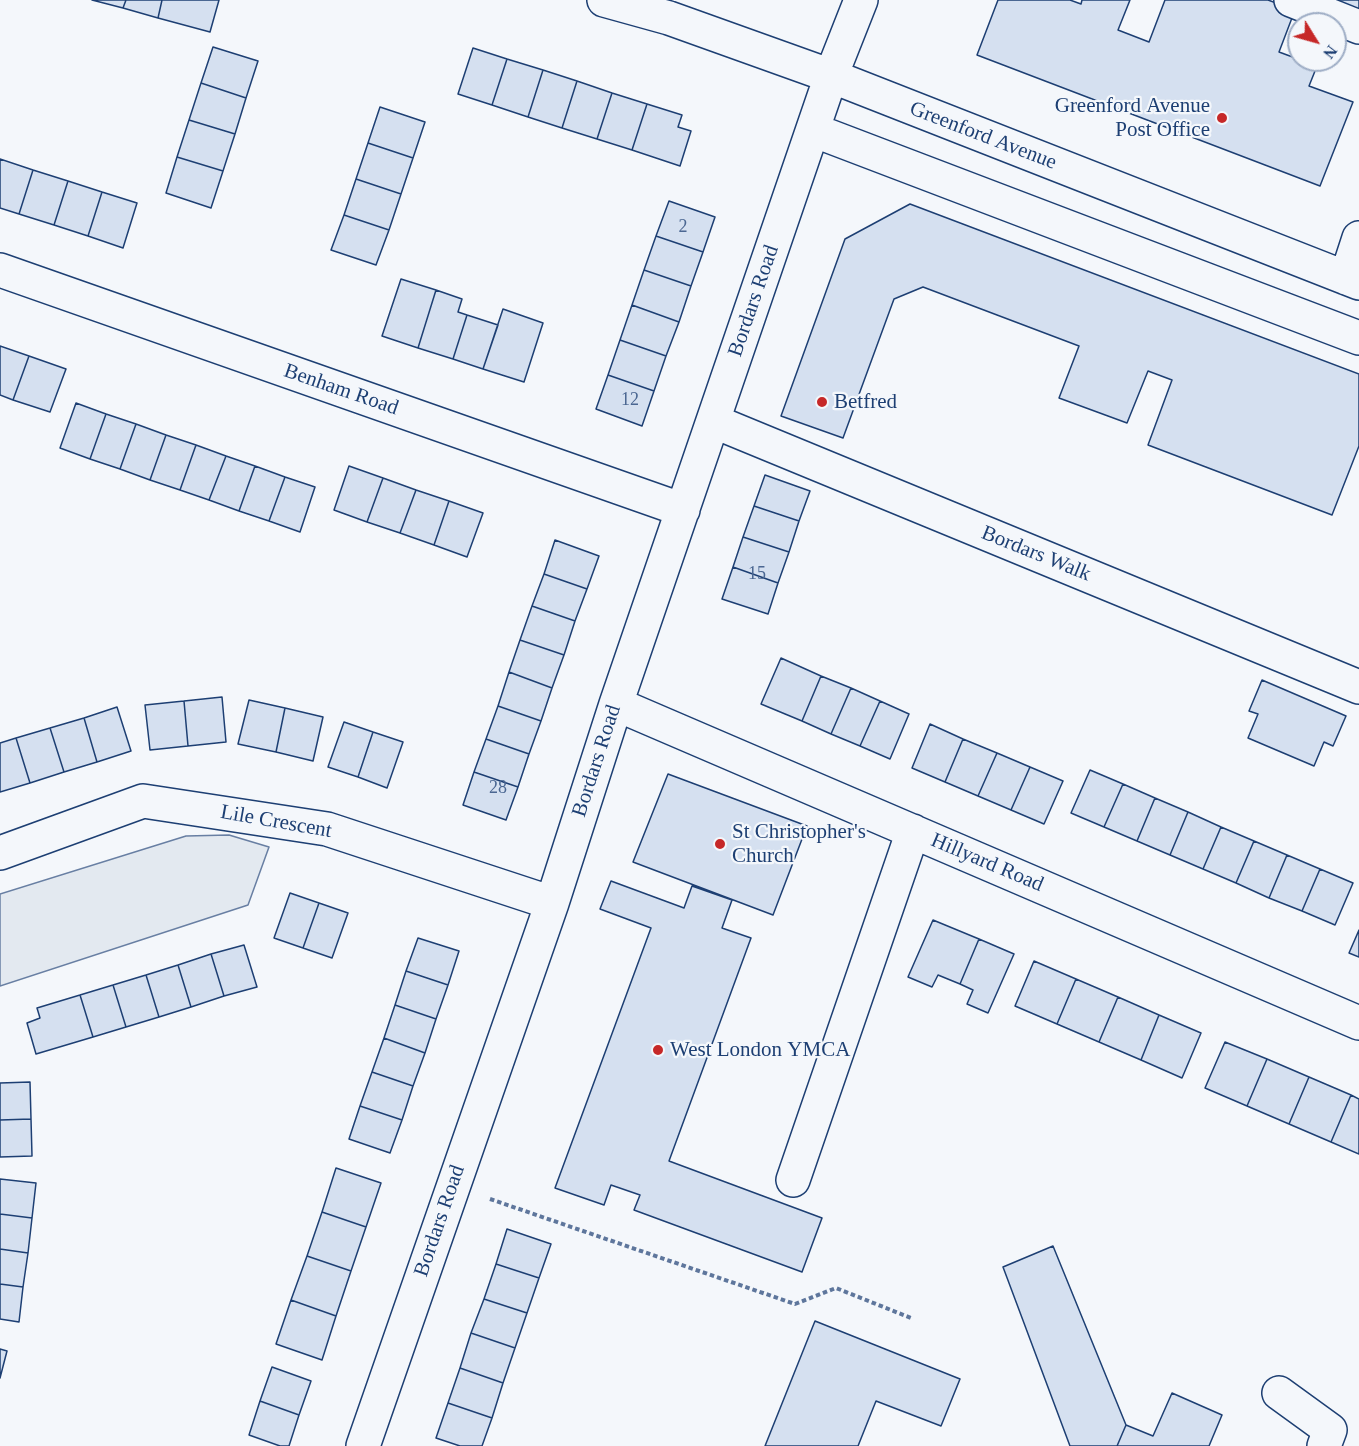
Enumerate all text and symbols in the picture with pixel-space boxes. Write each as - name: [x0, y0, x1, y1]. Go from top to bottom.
- north arrow: [1287, 12, 1347, 72]
- text: N: [1320, 42, 1340, 62]
- place label: Greenford Avenue Post Office: [1055, 93, 1210, 143]
- street label: Greenford Avenue: [906, 96, 1060, 176]
- marker: Greenford Avenue Post Office: [1215, 111, 1229, 125]
- house number: 2: [678, 216, 688, 238]
- street label: Bordars Road: [723, 242, 785, 360]
- street label: Benham Road: [280, 359, 402, 421]
- house number: 12: [621, 389, 639, 411]
- place label: Betfred: [834, 389, 897, 415]
- marker: Betfred: [815, 395, 829, 409]
- street label: Bordars Walk: [978, 521, 1094, 587]
- house number: 15: [748, 563, 766, 585]
- street label: Bordars Road: [567, 702, 627, 820]
- house number: 28: [489, 777, 507, 799]
- street label: Lile Crescent: [218, 800, 334, 844]
- place label: St Christopher's Church: [732, 819, 866, 869]
- street label: Hillyard Road: [927, 828, 1047, 898]
- marker: St Christopher's Church: [713, 837, 727, 851]
- place label: West London YMCA: [670, 1037, 850, 1063]
- marker: West London YMCA: [651, 1043, 665, 1057]
- street label: Bordars Road: [409, 1162, 471, 1280]

